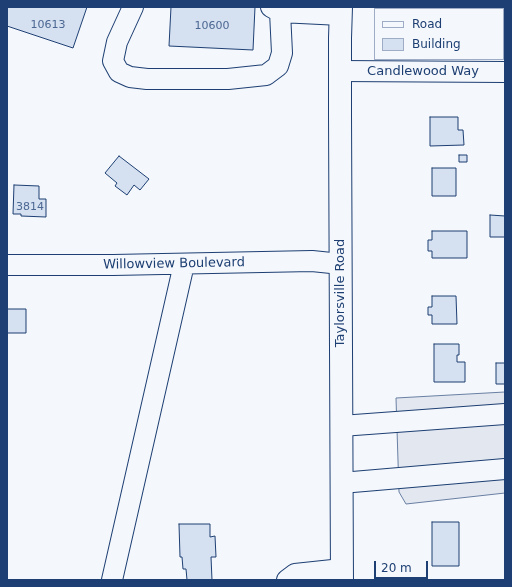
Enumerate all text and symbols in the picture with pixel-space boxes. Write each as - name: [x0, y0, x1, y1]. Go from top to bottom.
- legend: [374, 8, 504, 60]
- text: Road: [412, 17, 442, 31]
- house number: 10613: [31, 18, 65, 32]
- house number: 10600: [195, 19, 229, 33]
- text: Building: [412, 37, 461, 51]
- street label: Candlewood Way: [367, 64, 479, 80]
- house number: 3814: [16, 200, 44, 214]
- street label: Taylorsville Road: [333, 239, 349, 347]
- street label: Willowview Boulevard: [103, 255, 245, 273]
- scale bar: [376, 553, 430, 579]
- text: 20 m: [381, 561, 412, 575]

